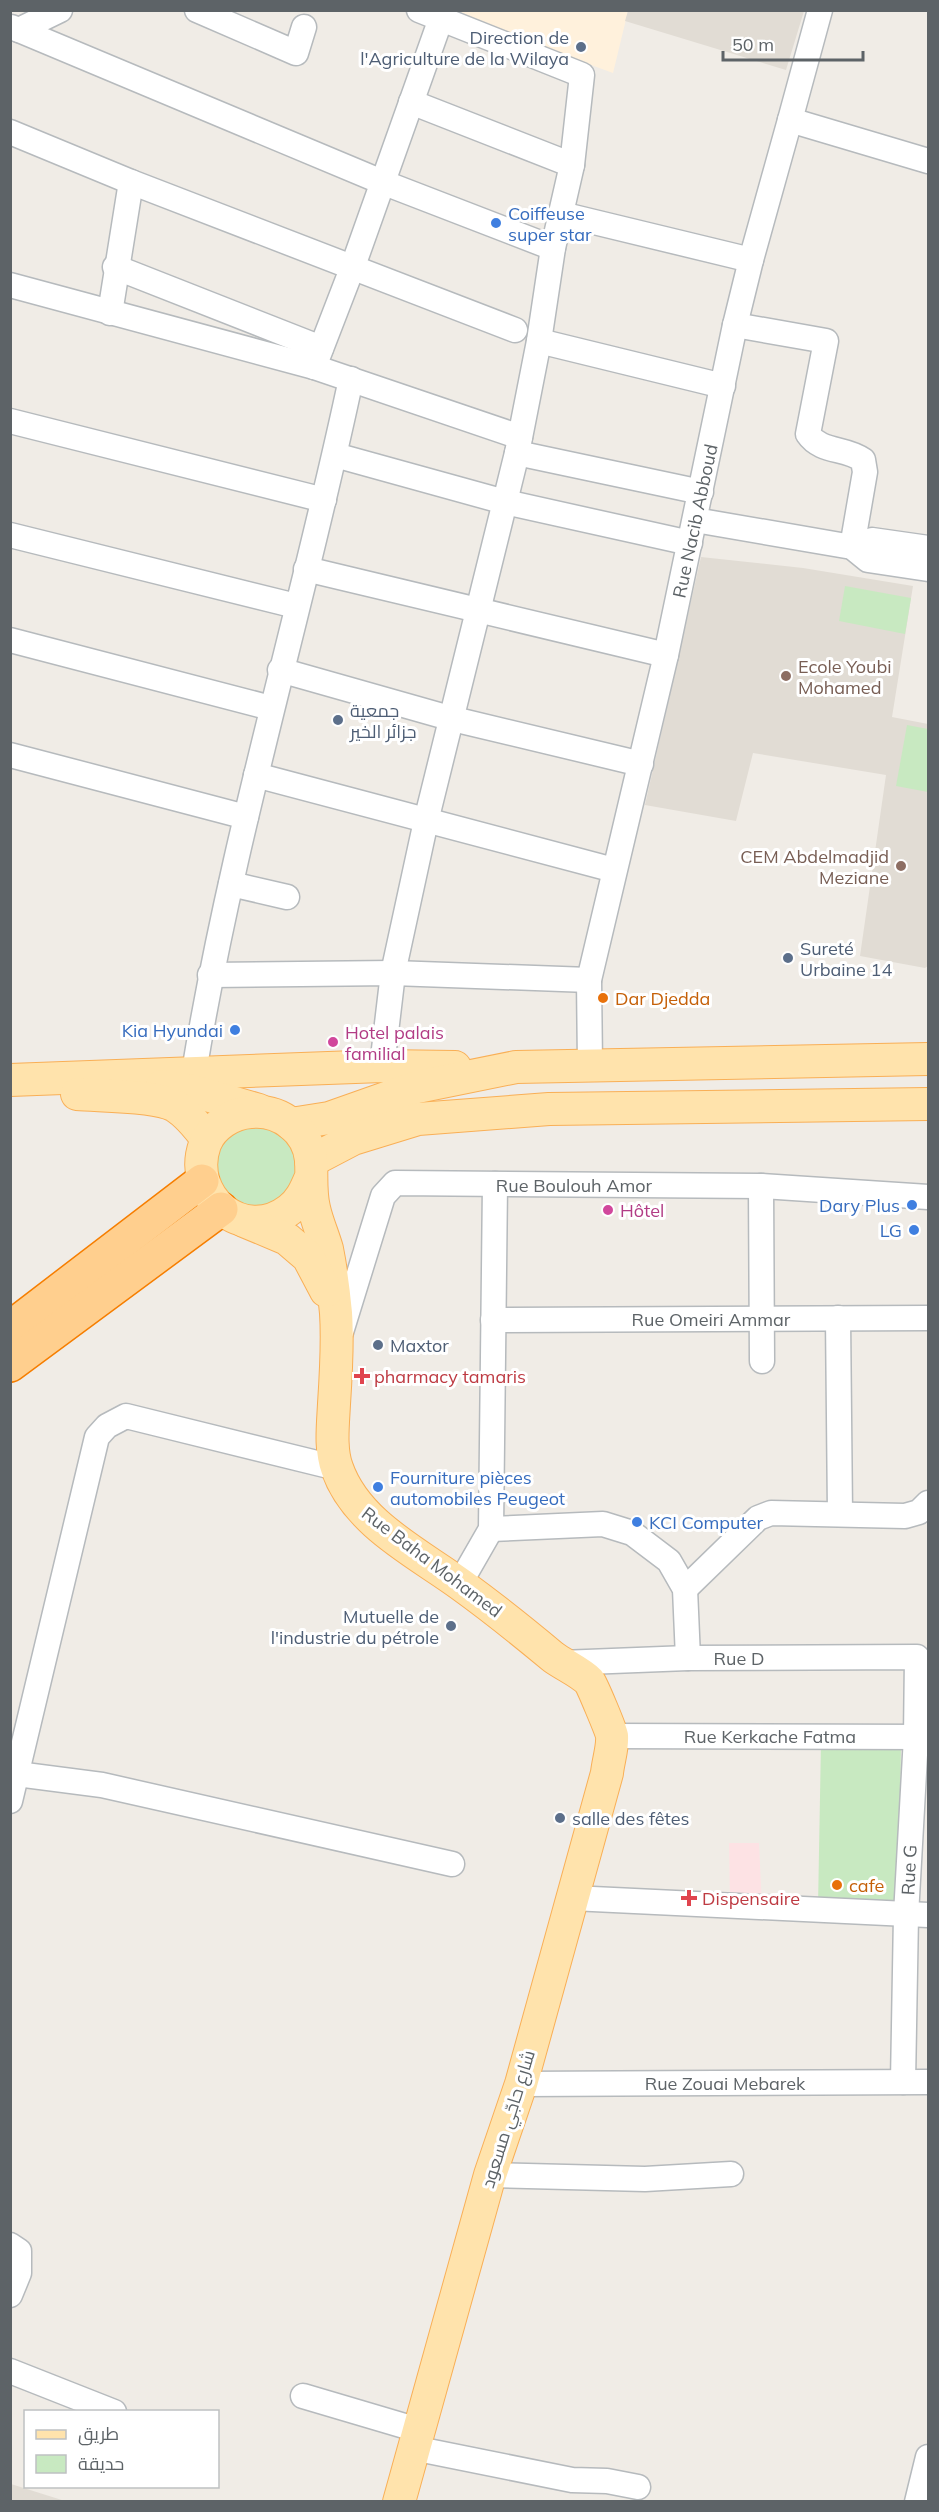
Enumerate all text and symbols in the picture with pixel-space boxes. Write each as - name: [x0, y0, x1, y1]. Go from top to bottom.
- scale bar: [723, 24, 862, 62]
- place label: Direction de l'Agriculture de la Wilaya: [360, 26, 569, 70]
- text: 50 m: [732, 33, 774, 56]
- marker: Direction de l'Agriculture de la Wilaya: [574, 40, 588, 54]
- place label: Coiffeuse super star: [508, 202, 592, 246]
- marker: Coiffeuse super star: [489, 216, 503, 230]
- street label: Rue Nacib Abboud: [667, 442, 723, 600]
- place label: Ecole Youbi Mohamed: [798, 655, 892, 699]
- marker: Ecole Youbi Mohamed: [779, 669, 793, 683]
- place label: جمعية جزائر الخير: [349, 699, 416, 743]
- marker: جمعية جزائر الخير: [331, 713, 345, 727]
- place label: CEM Abdelmadjid Meziane: [740, 845, 889, 889]
- marker: CEM Abdelmadjid Meziane: [894, 859, 908, 873]
- place label: Sureté Urbaine 14: [800, 937, 892, 981]
- marker: Sureté Urbaine 14: [781, 951, 795, 965]
- place label: Dar Djedda: [615, 987, 710, 1010]
- marker: Dar Djedda: [596, 991, 610, 1005]
- place label: Kia Hyundai: [122, 1019, 223, 1042]
- place label: Hotel palais familial: [345, 1021, 444, 1065]
- marker: Kia Hyundai: [228, 1023, 242, 1037]
- marker: Hotel palais familial: [326, 1035, 340, 1049]
- street label: Rue Boulouh Amor: [496, 1174, 653, 1197]
- place label: Dary Plus: [819, 1194, 900, 1217]
- marker: Dary Plus: [905, 1198, 919, 1212]
- place label: Hôtel: [620, 1199, 664, 1222]
- marker: Hôtel: [601, 1203, 615, 1217]
- place label: LG: [880, 1219, 902, 1242]
- marker: LG: [907, 1223, 921, 1237]
- street label: Rue Omeiri Ammar: [632, 1308, 791, 1331]
- place label: Maxtor: [390, 1334, 449, 1357]
- marker: Maxtor: [371, 1338, 385, 1352]
- place label: pharmacy tamaris: [374, 1365, 526, 1388]
- marker: pharmacy tamaris: [355, 1369, 369, 1383]
- place label: Fourniture pièces automobiles Peugeot: [390, 1466, 565, 1510]
- marker: Fourniture pièces automobiles Peugeot: [371, 1480, 385, 1494]
- street label: Rue Baha Mohamed: [357, 1502, 507, 1622]
- place label: KCI Computer: [649, 1511, 764, 1534]
- marker: KCI Computer: [630, 1515, 644, 1529]
- place label: Mutuelle de l'industrie du pétrole: [271, 1605, 439, 1649]
- marker: Mutuelle de l'industrie du pétrole: [444, 1619, 458, 1633]
- street label: Rue D: [714, 1647, 764, 1670]
- street label: Rue Kerkache Fatma: [684, 1725, 856, 1748]
- place label: salle des fêtes: [572, 1807, 690, 1830]
- marker: salle des fêtes: [553, 1811, 567, 1825]
- street label: Rue G: [896, 1844, 922, 1896]
- place label: cafe: [849, 1874, 884, 1897]
- marker: cafe: [830, 1878, 844, 1892]
- place label: Dispensaire: [702, 1887, 800, 1910]
- marker: Dispensaire: [680, 1889, 698, 1907]
- street label: شارع حاجّي مسعود: [476, 2047, 543, 2192]
- street label: Rue Zouai Mebarek: [645, 2072, 806, 2095]
- legend: [24, 2410, 219, 2488]
- text: طريق: [78, 2422, 119, 2446]
- text: حديقة: [78, 2452, 124, 2475]

